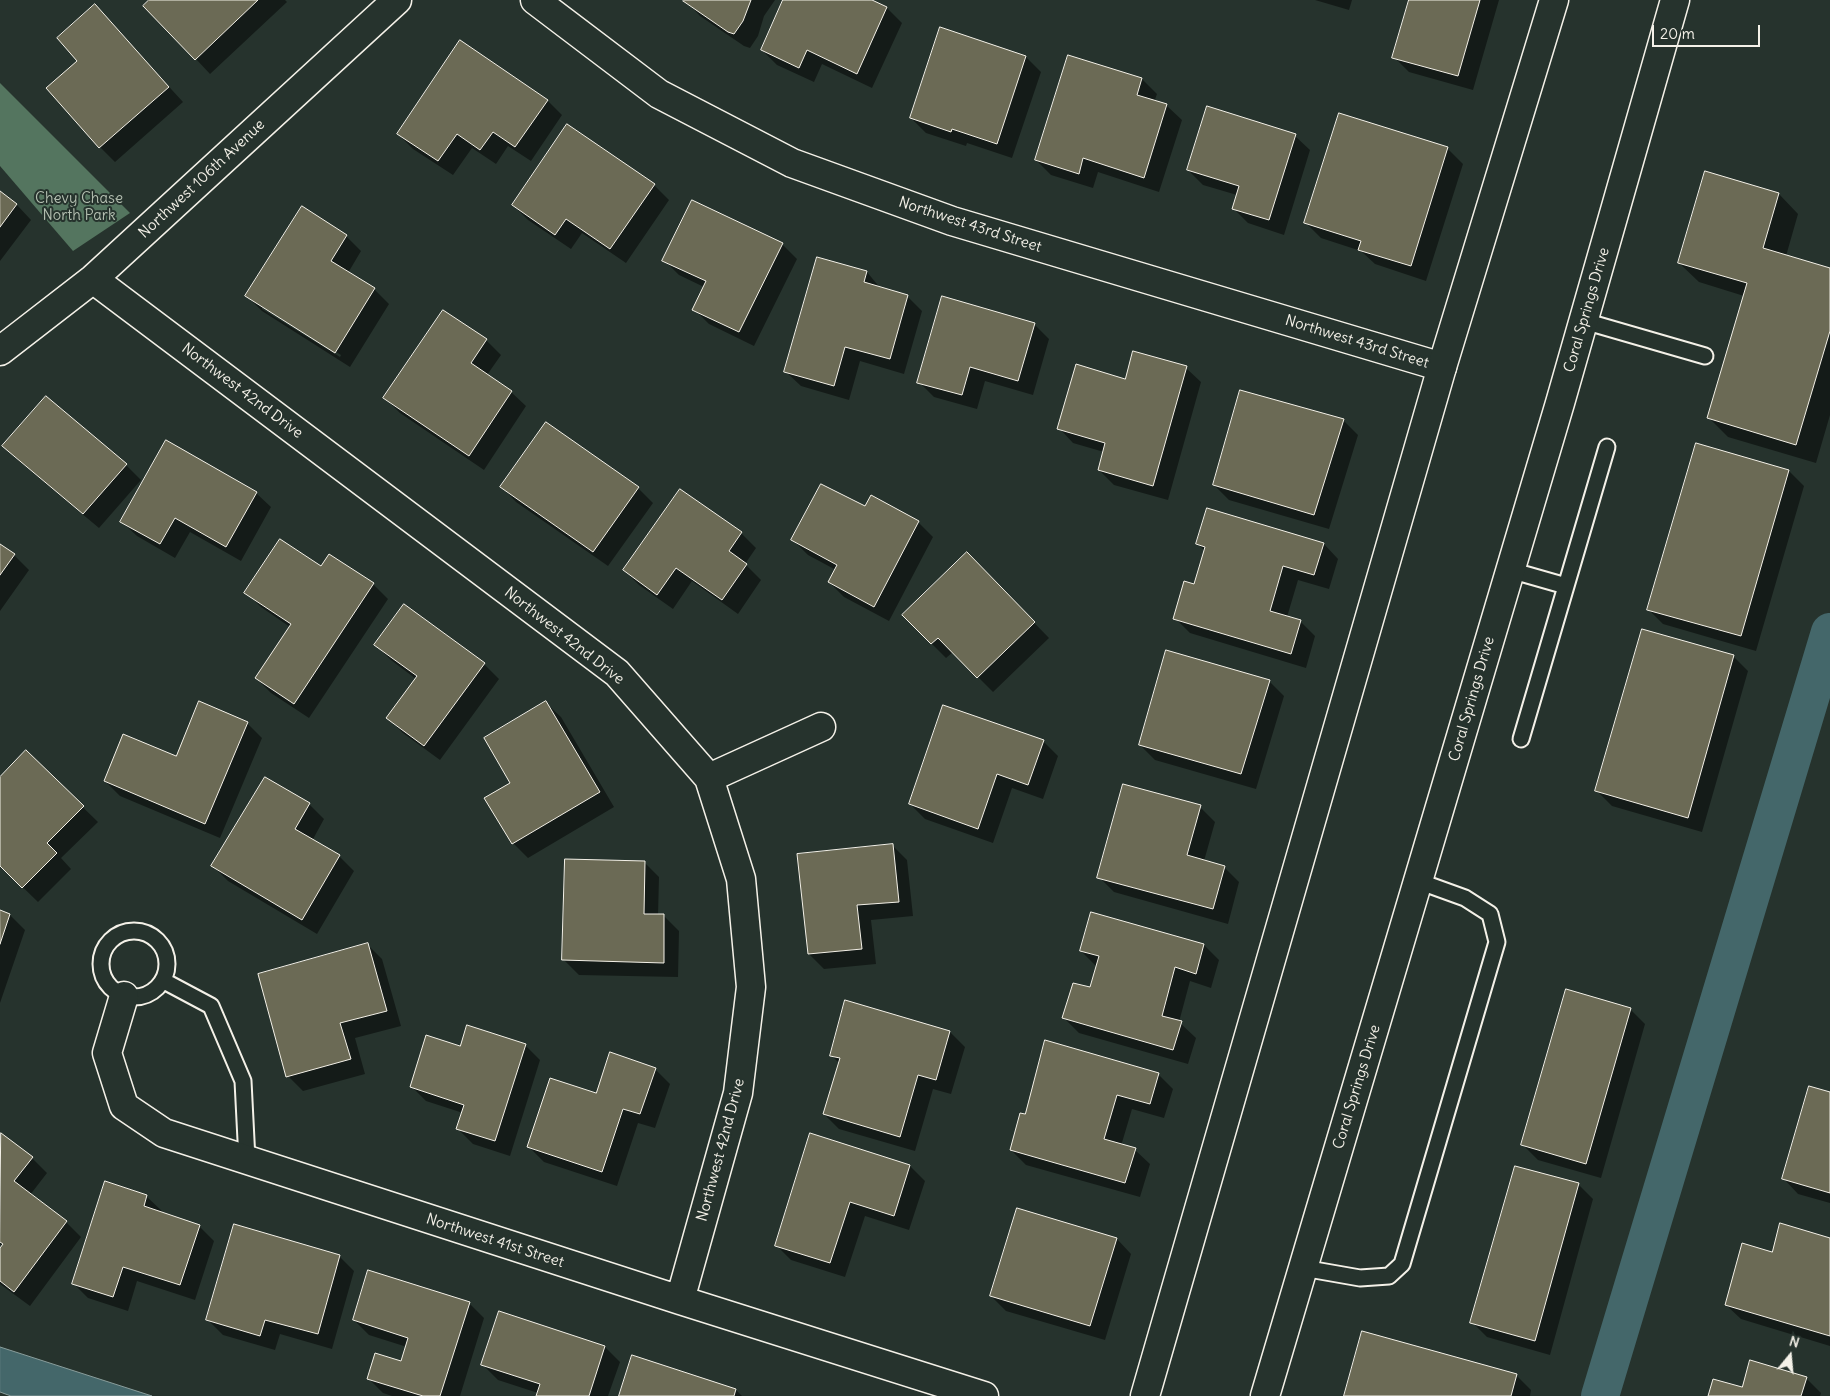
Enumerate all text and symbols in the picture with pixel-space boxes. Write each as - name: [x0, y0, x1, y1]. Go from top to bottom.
- scale bar: [1655, 15, 1762, 47]
- text: 20 m: [1660, 24, 1695, 43]
- street label: Northwest 106th Avenue: [135, 116, 269, 242]
- park label: Chevy Chase North Park: [35, 190, 123, 225]
- street label: Northwest 43rd Street: [896, 193, 1044, 257]
- street label: Coral Springs Drive: [1561, 246, 1613, 374]
- street label: Northwest 43rd Street: [1283, 312, 1431, 372]
- street label: Northwest 42nd Drive: [178, 340, 306, 442]
- street label: Northwest 42nd Drive: [500, 584, 628, 688]
- street label: Coral Springs Drive: [1446, 635, 1498, 763]
- street label: Coral Springs Drive: [1330, 1023, 1384, 1151]
- street label: Northwest 42nd Drive: [693, 1077, 749, 1223]
- street label: Northwest 41st Street: [424, 1210, 566, 1272]
- north arrow: [1765, 1331, 1815, 1381]
- text: N: [1787, 1332, 1802, 1352]

